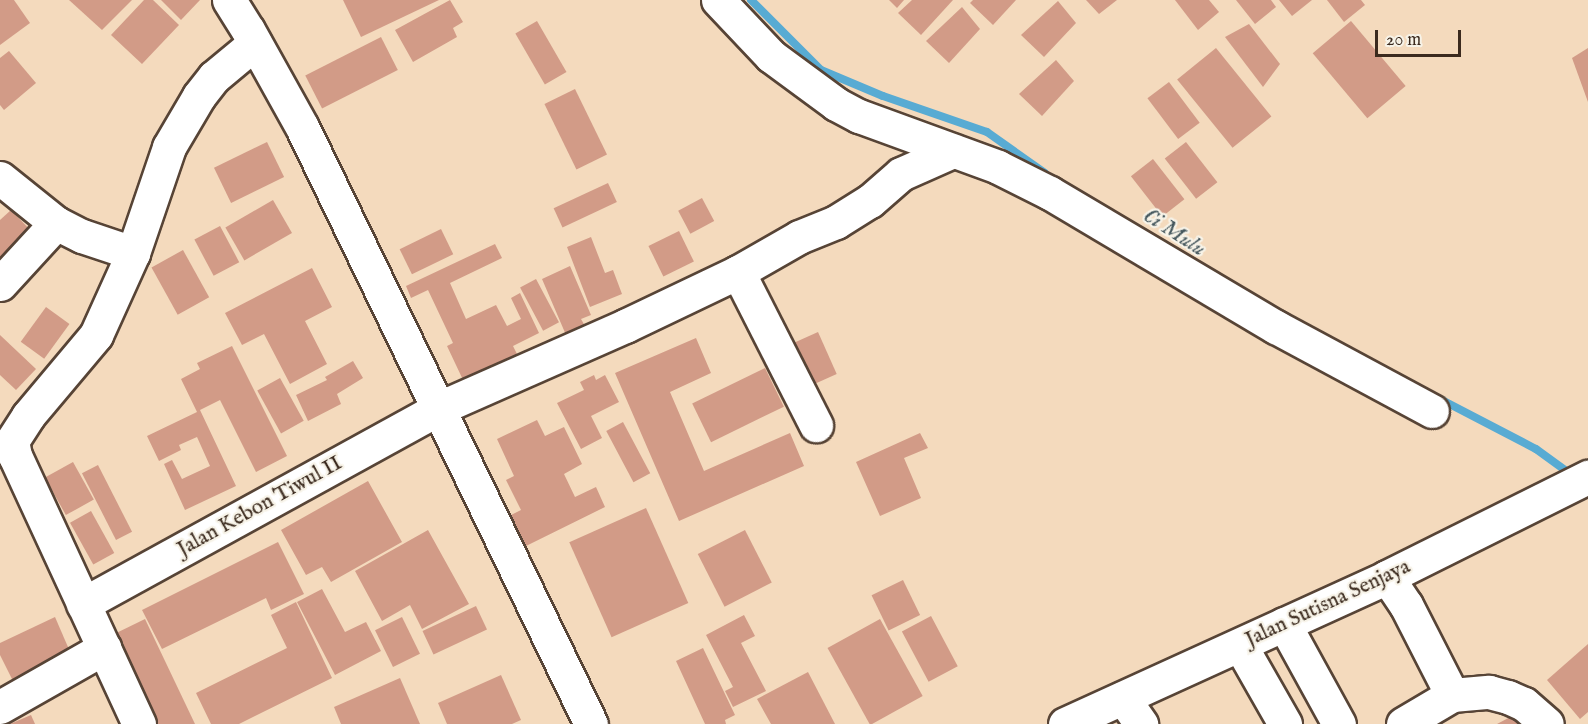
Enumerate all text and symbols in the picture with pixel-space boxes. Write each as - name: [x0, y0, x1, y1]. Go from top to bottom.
- scale bar: [1378, 18, 1464, 56]
- text: 20 m: [1386, 29, 1421, 52]
- water label: Ci Mulu: [1138, 203, 1210, 263]
- street label: Jalan Kebon Tiwul II: [173, 451, 347, 563]
- street label: Jalan Sutisna Senjaya: [1242, 555, 1414, 653]

